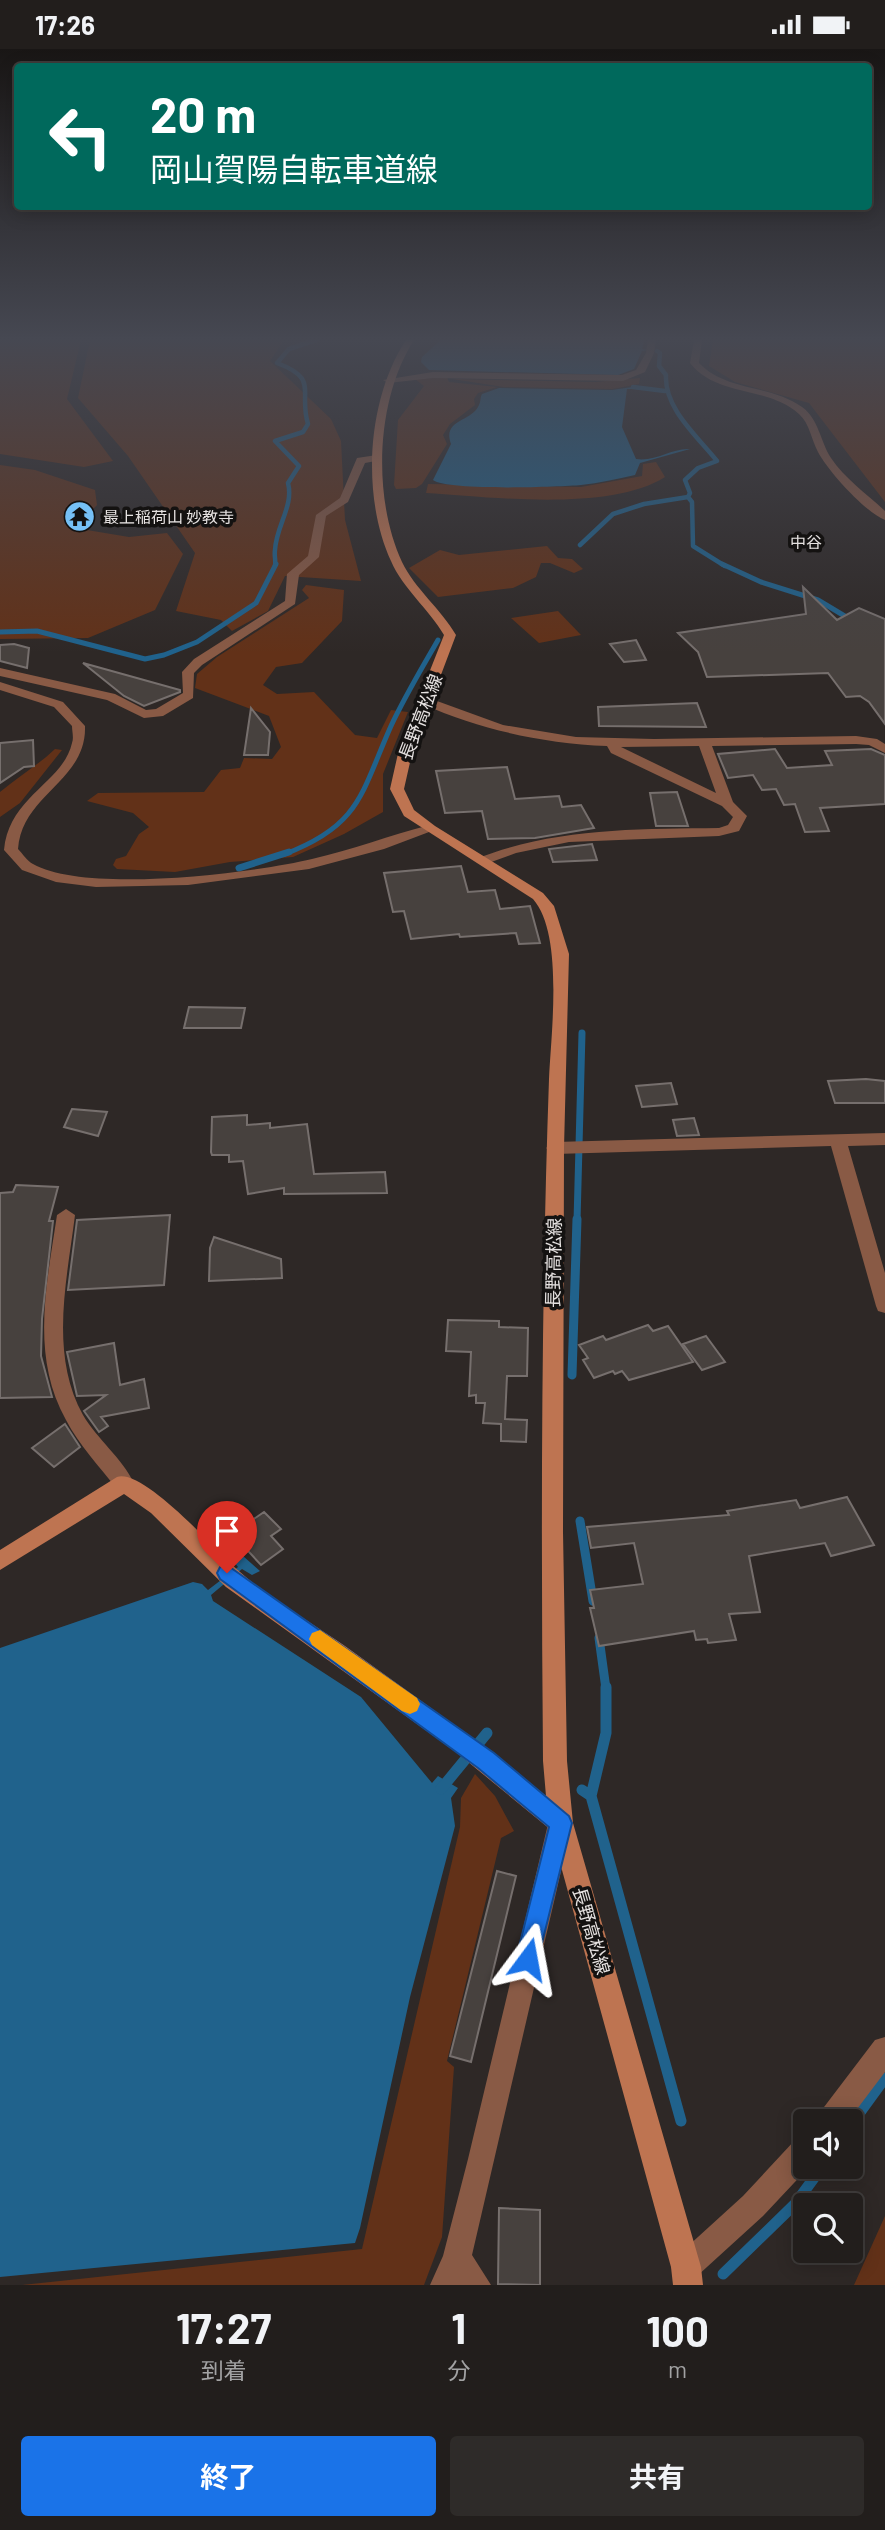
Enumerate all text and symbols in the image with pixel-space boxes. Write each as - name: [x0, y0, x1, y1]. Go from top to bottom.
- text: 17:26: [35, 9, 95, 40]
- text: 20 m: [150, 84, 256, 143]
- icon: left: [35, 91, 126, 182]
- text: 岡山賀陽自転車道線: [150, 149, 438, 187]
- temple icon: 最上稲荷山 妙教寺: [63, 500, 97, 534]
- place label: 最上稲荷山 妙教寺: [103, 507, 234, 526]
- district label: 中谷: [790, 532, 822, 551]
- street label: 長野高松線: [394, 671, 446, 763]
- street label: 長野高松線: [541, 1218, 565, 1308]
- pin: [197, 1501, 257, 1573]
- icon: arrive: [208, 1512, 246, 1550]
- street label: 長野高松線: [569, 1884, 615, 1977]
- position arrow: [491, 1922, 565, 1996]
- map controls: [793, 2109, 863, 2263]
- button: sound: [793, 2109, 863, 2179]
- button: search: [793, 2193, 863, 2263]
- text: 17:27: [176, 2302, 271, 2352]
- text: 1: [451, 2302, 466, 2352]
- text: 100: [646, 2305, 709, 2355]
- text: m: [668, 2355, 687, 2383]
- text: 到着: [201, 2356, 247, 2384]
- text: 分: [447, 2356, 470, 2384]
- button: 終了: [21, 2436, 436, 2516]
- button: 共有: [450, 2436, 864, 2516]

